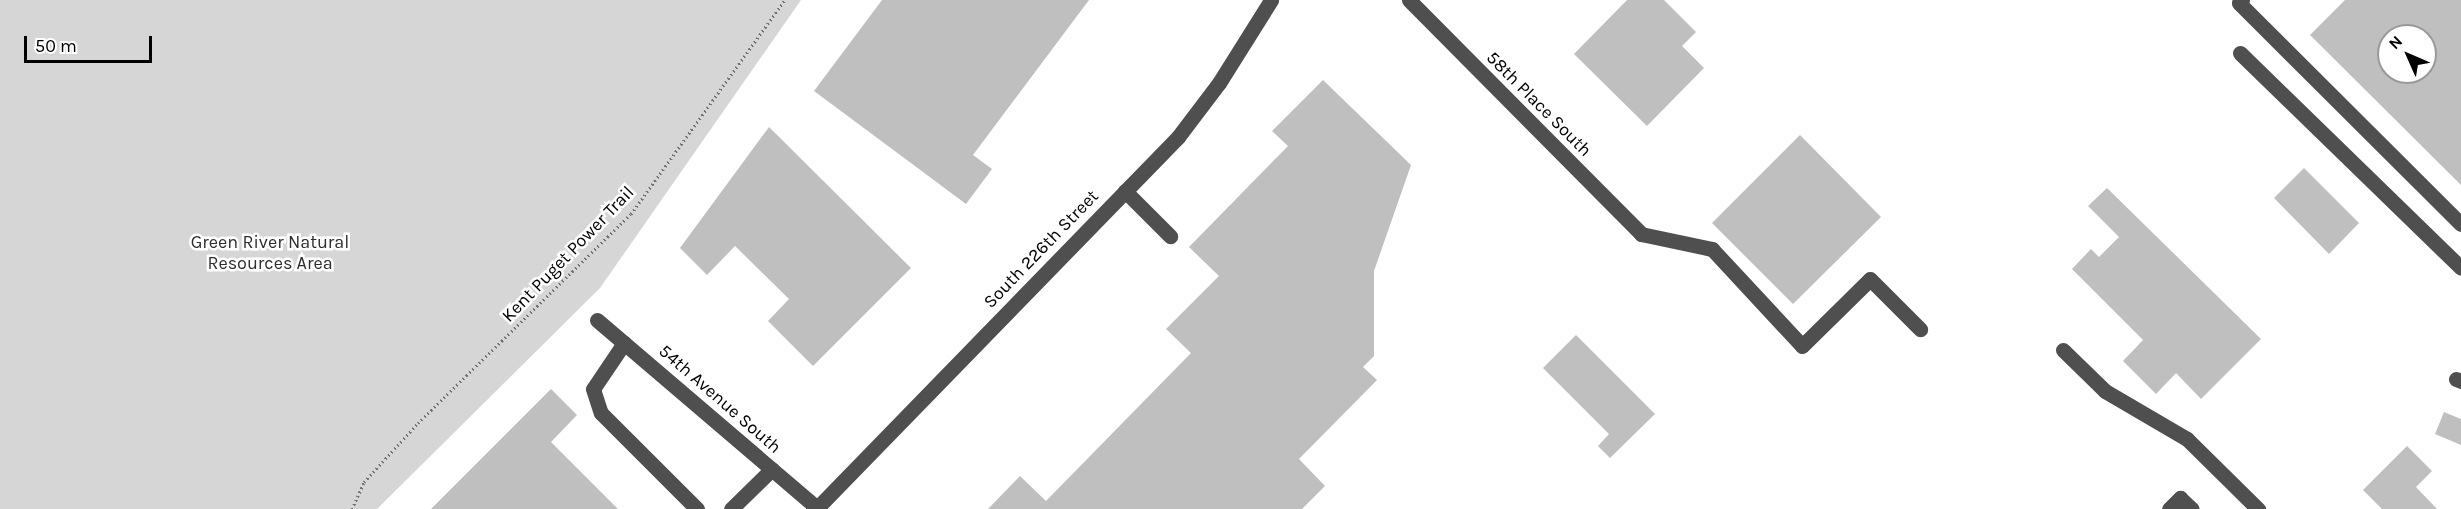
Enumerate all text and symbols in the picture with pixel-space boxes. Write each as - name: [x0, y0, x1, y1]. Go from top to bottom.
- scale bar: [27, 24, 154, 62]
- north arrow: [2377, 24, 2437, 84]
- text: N: [2385, 32, 2406, 53]
- text: 50 m: [35, 35, 77, 57]
- street label: 58th Place South: [1482, 47, 1596, 161]
- street label: Kent Puget Power Trail: [497, 181, 639, 327]
- street label: South 226th Street: [979, 185, 1103, 313]
- park label: Green River Natural Resources Area: [191, 232, 349, 274]
- street label: 54th Avenue South: [654, 340, 786, 458]

